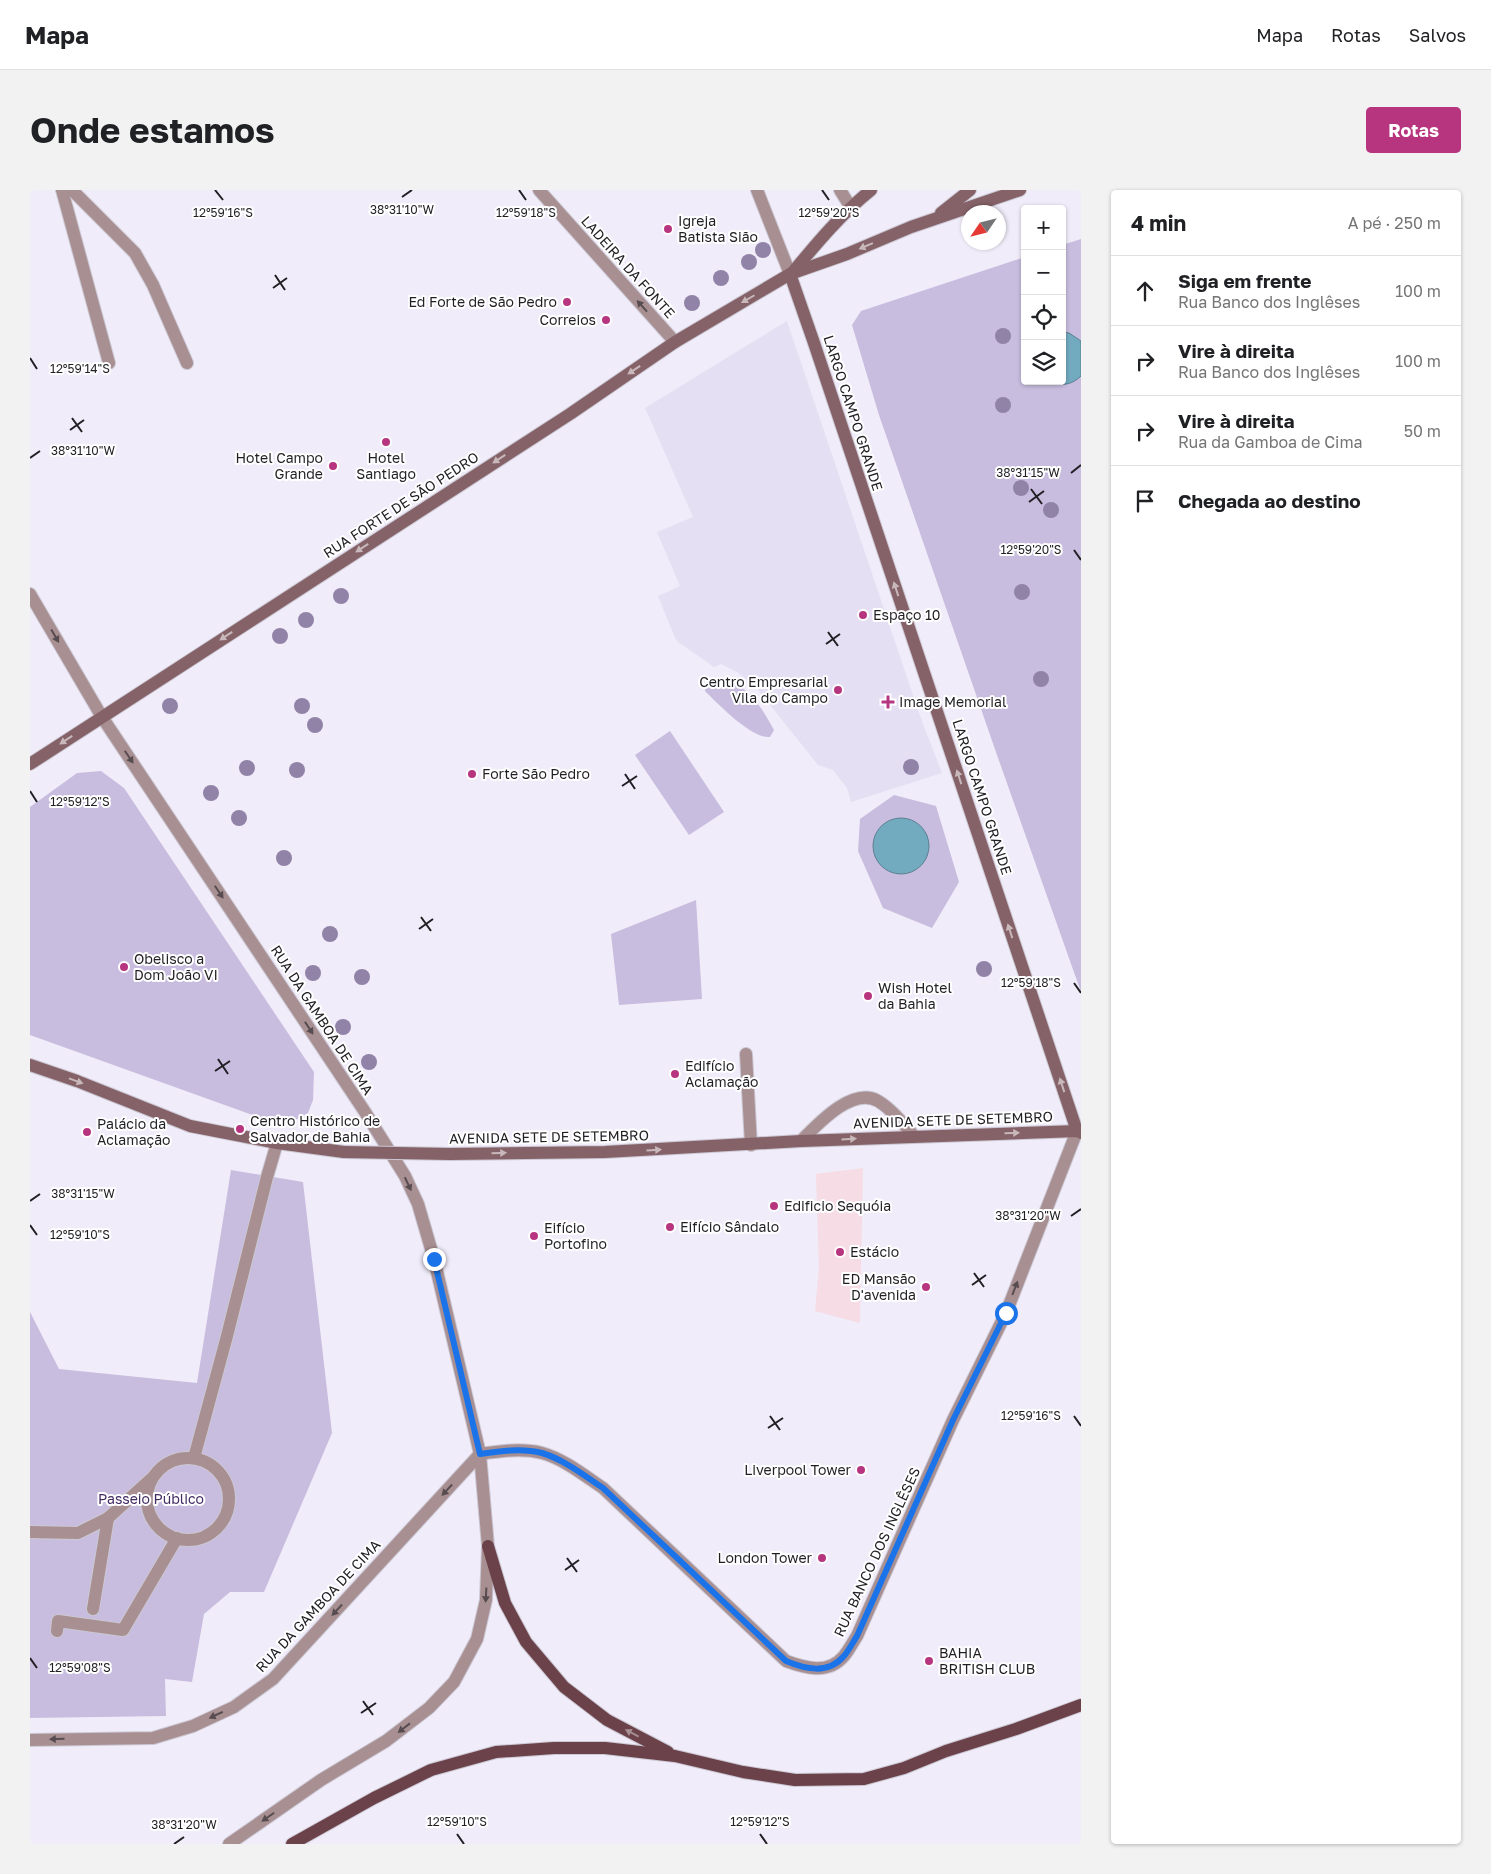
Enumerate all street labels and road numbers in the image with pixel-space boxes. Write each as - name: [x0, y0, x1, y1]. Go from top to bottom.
- street label: LADEIRA DA FONTE: [578, 212, 679, 321]
- street label: LARGO CAMPO GRANDE: [820, 333, 887, 493]
- street label: RUA FORTE DE SÃO PEDRO: [320, 448, 482, 561]
- street label: LARGO CAMPO GRANDE: [949, 717, 1016, 877]
- street label: RUA DA GAMBOA DE CIMA: [268, 942, 378, 1098]
- street label: AVENIDA SETE DE SETEMBRO: [853, 1108, 1053, 1131]
- street label: AVENIDA SETE DE SETEMBRO: [449, 1126, 649, 1147]
- street label: RUA BANCO DOS INGLÊSES: [830, 1464, 923, 1639]
- street label: RUA DA GAMBOA DE CIMA: [252, 1535, 384, 1675]

